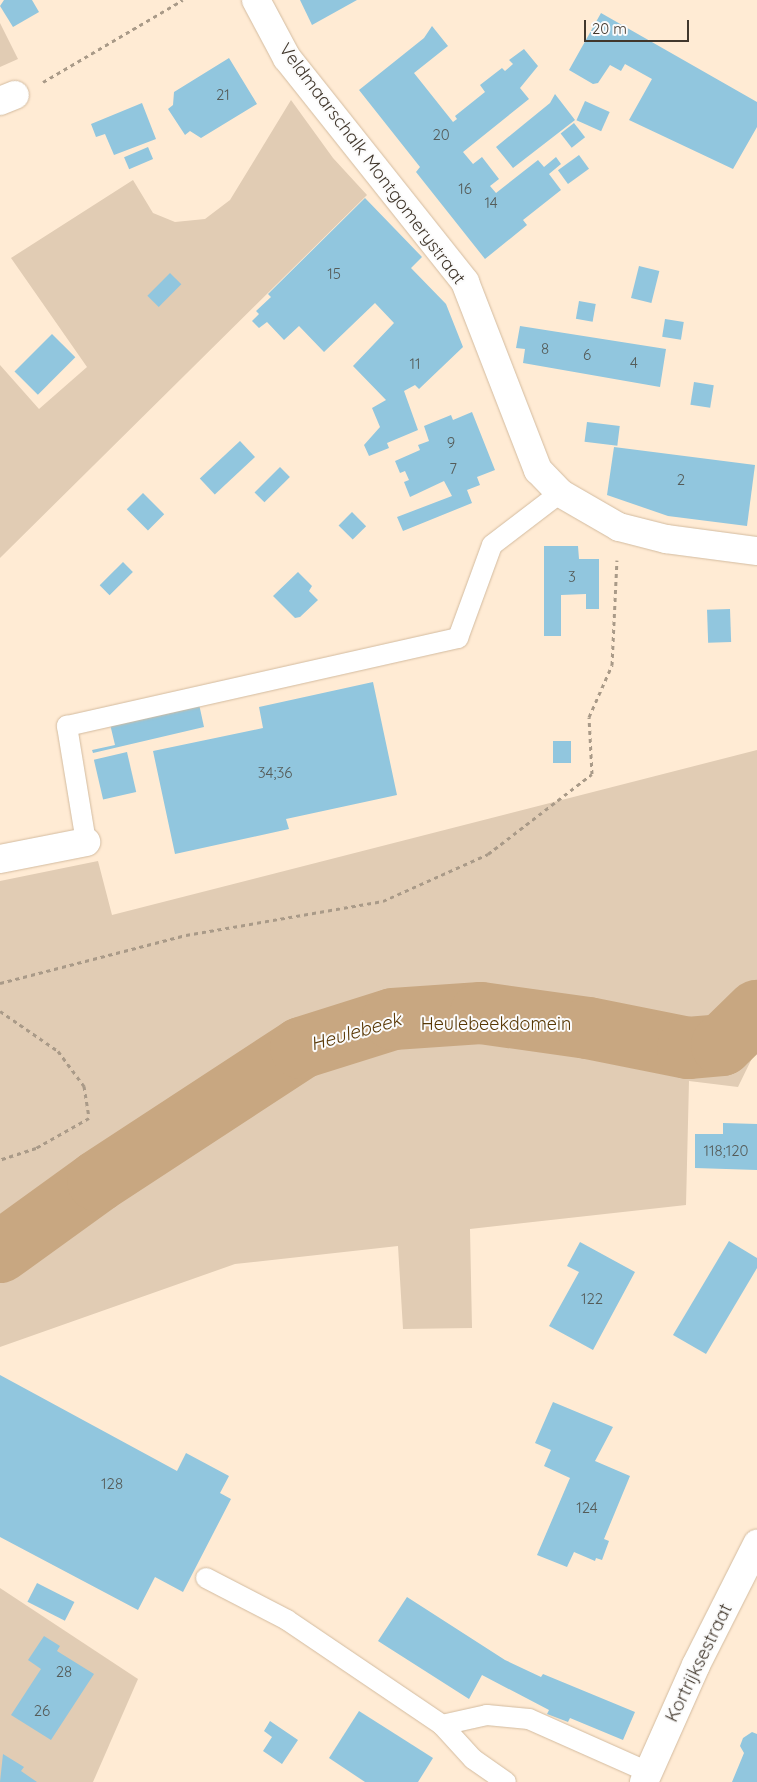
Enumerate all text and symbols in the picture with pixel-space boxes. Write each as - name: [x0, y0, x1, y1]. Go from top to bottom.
- scale bar: [587, 10, 692, 42]
- text: 20 m: [592, 19, 627, 38]
- street label: Veldmaarschalk Montgomerystraat: [274, 39, 470, 289]
- house number: 21: [216, 86, 230, 104]
- house number: 20: [432, 126, 450, 144]
- house number: 16: [458, 180, 472, 198]
- house number: 14: [484, 194, 498, 212]
- house number: 15: [327, 265, 341, 283]
- house number: 8: [541, 340, 549, 358]
- house number: 6: [583, 346, 591, 364]
- house number: 4: [630, 354, 638, 372]
- house number: 11: [409, 355, 421, 373]
- house number: 9: [447, 434, 455, 452]
- house number: 7: [449, 460, 457, 478]
- house number: 2: [677, 471, 685, 489]
- house number: 3: [568, 568, 576, 586]
- house number: 34;36: [258, 764, 292, 782]
- water label: Heulebeek: [308, 1008, 404, 1056]
- park label: Heulebeekdomein: [421, 1013, 571, 1035]
- house number: 118;120: [704, 1142, 748, 1160]
- house number: 122: [581, 1290, 603, 1308]
- house number: 128: [101, 1475, 123, 1493]
- house number: 124: [576, 1499, 598, 1517]
- street label: Kortrijksestraat: [661, 1600, 737, 1726]
- house number: 28: [56, 1663, 72, 1681]
- house number: 26: [34, 1702, 50, 1720]

